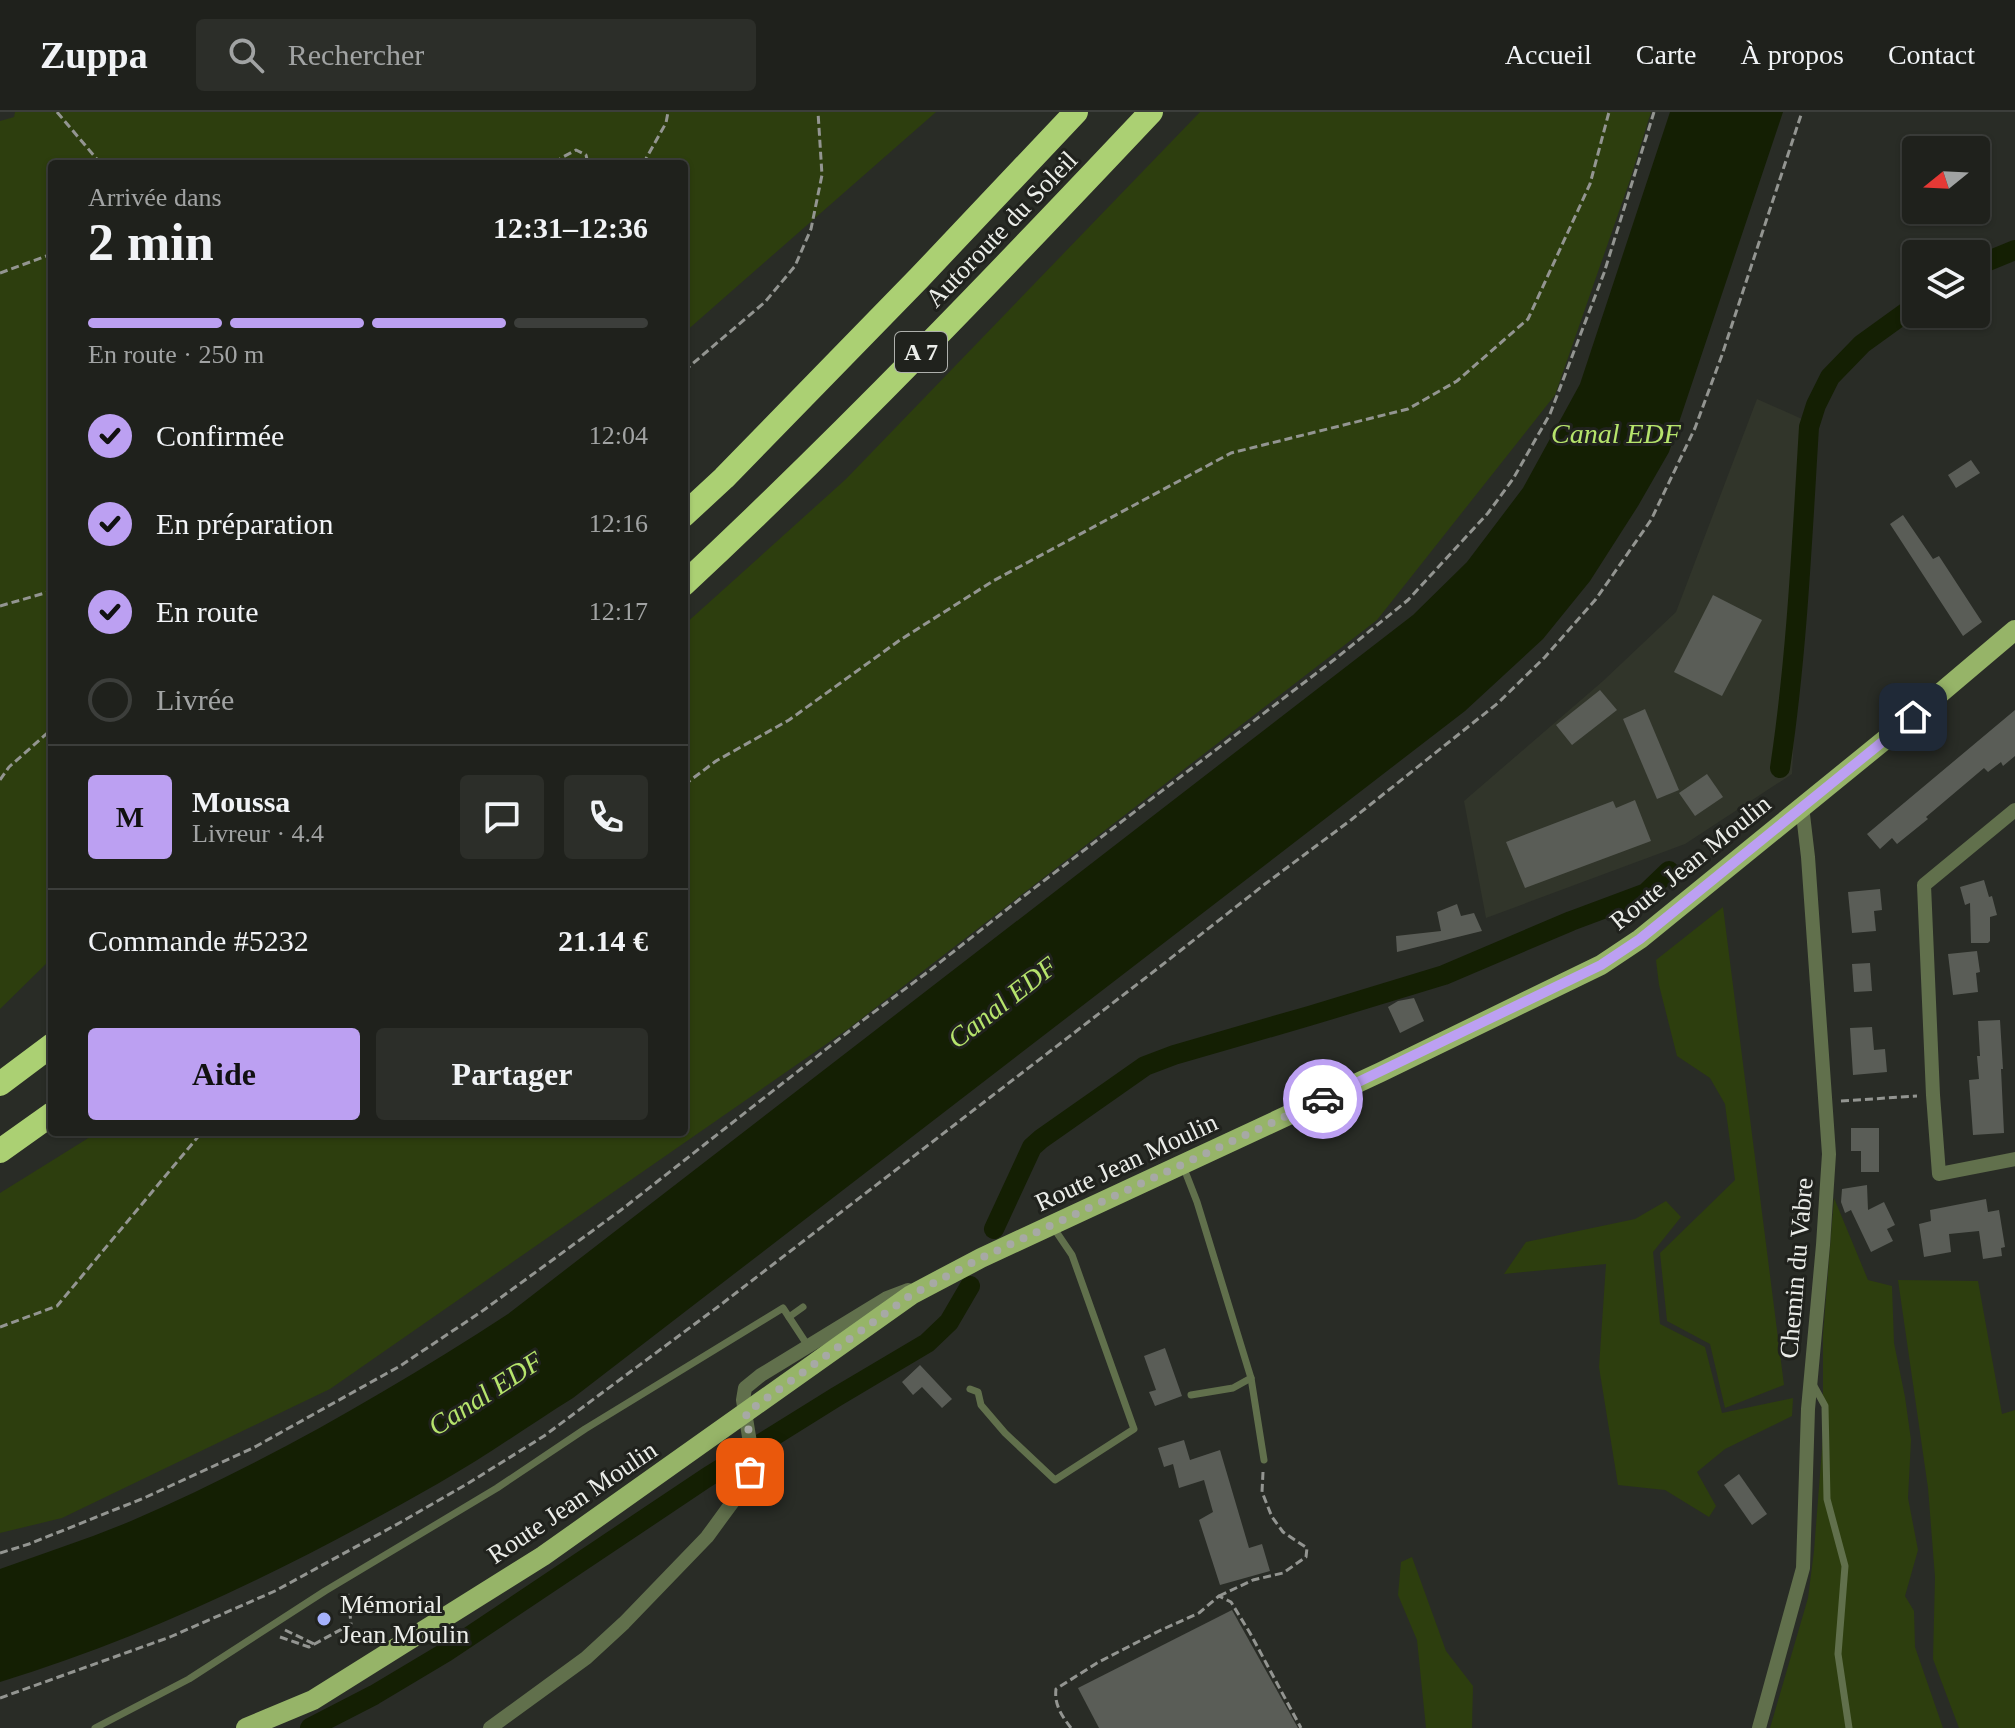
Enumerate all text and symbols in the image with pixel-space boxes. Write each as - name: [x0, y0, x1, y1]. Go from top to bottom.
- search box: [196, 19, 756, 91]
- icon: search: [224, 33, 268, 77]
- text: Zuppa: [40, 34, 148, 76]
- text: Rechercher: [288, 38, 424, 71]
- text: Accueil: [1505, 39, 1592, 70]
- text: Carte: [1636, 39, 1696, 70]
- text: À propos: [1740, 39, 1844, 70]
- text: Contact: [1888, 39, 1975, 70]
- north arrow: [1902, 136, 1990, 224]
- map controls: [1902, 136, 1990, 328]
- street label: Autoroute du Soleil: [920, 146, 1083, 313]
- text: Arrivée dans: [88, 183, 222, 212]
- text: 12:31–12:36: [493, 211, 648, 244]
- text: 2 min: [88, 214, 214, 271]
- button: layers: [1902, 240, 1990, 328]
- road number: A 7: [895, 332, 947, 372]
- text: En route · 250 m: [88, 340, 264, 369]
- icon: check: [88, 414, 132, 458]
- water label: Canal EDF: [1551, 418, 1682, 449]
- text: Confirmée: [156, 419, 284, 452]
- text: 12:04: [589, 421, 648, 450]
- icon: check: [88, 502, 132, 546]
- text: En préparation: [156, 507, 333, 540]
- text: 12:16: [589, 509, 648, 538]
- icon: check: [88, 590, 132, 634]
- text: En route: [156, 595, 258, 628]
- text: 12:17: [589, 597, 648, 626]
- text: Livrée: [156, 683, 234, 716]
- pin: [1879, 683, 1947, 751]
- icon: home: [1891, 695, 1935, 739]
- button: chat: [460, 775, 544, 859]
- button: phone: [564, 775, 648, 859]
- text: Moussa: [192, 785, 290, 818]
- street label: Route Jean Moulin: [1604, 789, 1776, 936]
- text: M: [116, 800, 144, 833]
- text: Livreur · 4.4: [192, 819, 324, 848]
- text: Commande #5232: [88, 924, 309, 957]
- text: 21.14 €: [558, 924, 648, 957]
- water label: Canal EDF: [942, 950, 1064, 1055]
- button: Aide: [88, 1028, 360, 1120]
- button: Partager: [376, 1028, 648, 1120]
- courier: [1283, 1059, 1363, 1139]
- icon: car: [1301, 1077, 1345, 1121]
- street label: Route Jean Moulin: [1030, 1107, 1222, 1217]
- street label: Chemin du Vabre: [1774, 1176, 1819, 1360]
- water label: Canal EDF: [422, 1345, 549, 1442]
- street label: Route Jean Moulin: [482, 1435, 662, 1570]
- pin: [716, 1438, 784, 1506]
- icon: bag: [728, 1450, 772, 1494]
- place label: Mémorial Jean Moulin: [340, 1590, 469, 1649]
- marker: Mémorial Jean Moulin: [315, 1610, 333, 1628]

